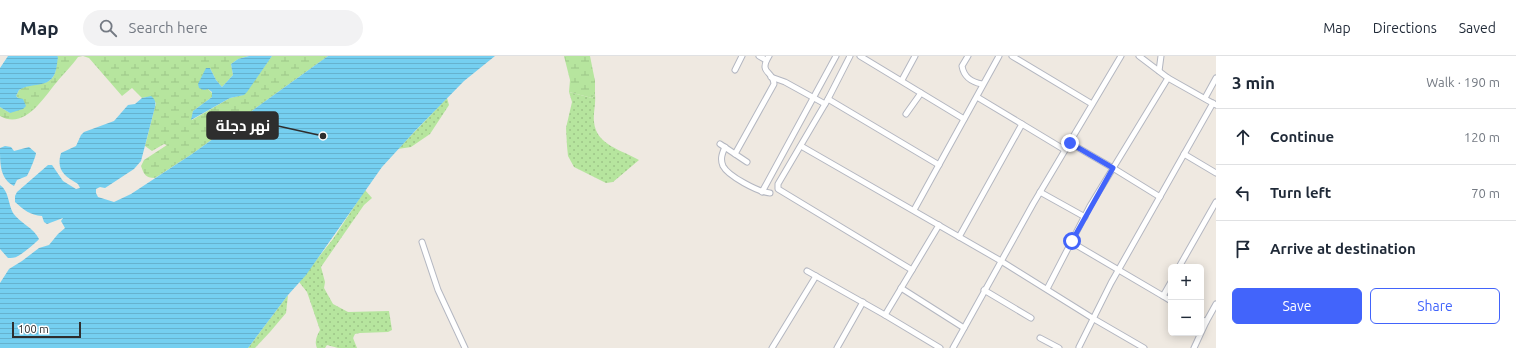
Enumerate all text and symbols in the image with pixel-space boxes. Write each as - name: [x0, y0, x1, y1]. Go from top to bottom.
- search box: [83, 10, 363, 46]
- text: Map: [20, 17, 59, 39]
- icon: search: [97, 17, 119, 39]
- text: Search here: [129, 19, 208, 36]
- text: Map: [1323, 20, 1351, 36]
- text: Directions: [1373, 20, 1437, 36]
- text: Saved: [1459, 20, 1496, 36]
- text: 3 min: [1232, 73, 1275, 92]
- text: Walk · 190 m: [1426, 75, 1500, 89]
- callout: نهر دجلة: [207, 112, 278, 139]
- text: نهر دجلة: [216, 117, 270, 135]
- icon: ahead: [1232, 126, 1254, 148]
- text: Continue: [1270, 128, 1334, 145]
- text: 120 m: [1464, 130, 1500, 144]
- route end: [1061, 134, 1079, 152]
- icon: left: [1232, 182, 1254, 204]
- text: Turn left: [1270, 184, 1331, 201]
- text: 70 m: [1471, 186, 1500, 200]
- route start: [1063, 232, 1081, 250]
- icon: arrive: [1232, 238, 1254, 260]
- text: Arrive at destination: [1270, 240, 1416, 257]
- map controls: [1168, 264, 1204, 336]
- button: +: [1168, 264, 1204, 300]
- button: Save: [1232, 288, 1362, 324]
- button: Share: [1370, 288, 1500, 324]
- button: −: [1168, 300, 1204, 336]
- scale bar: [12, 320, 81, 339]
- text: 100 m: [18, 323, 49, 335]

